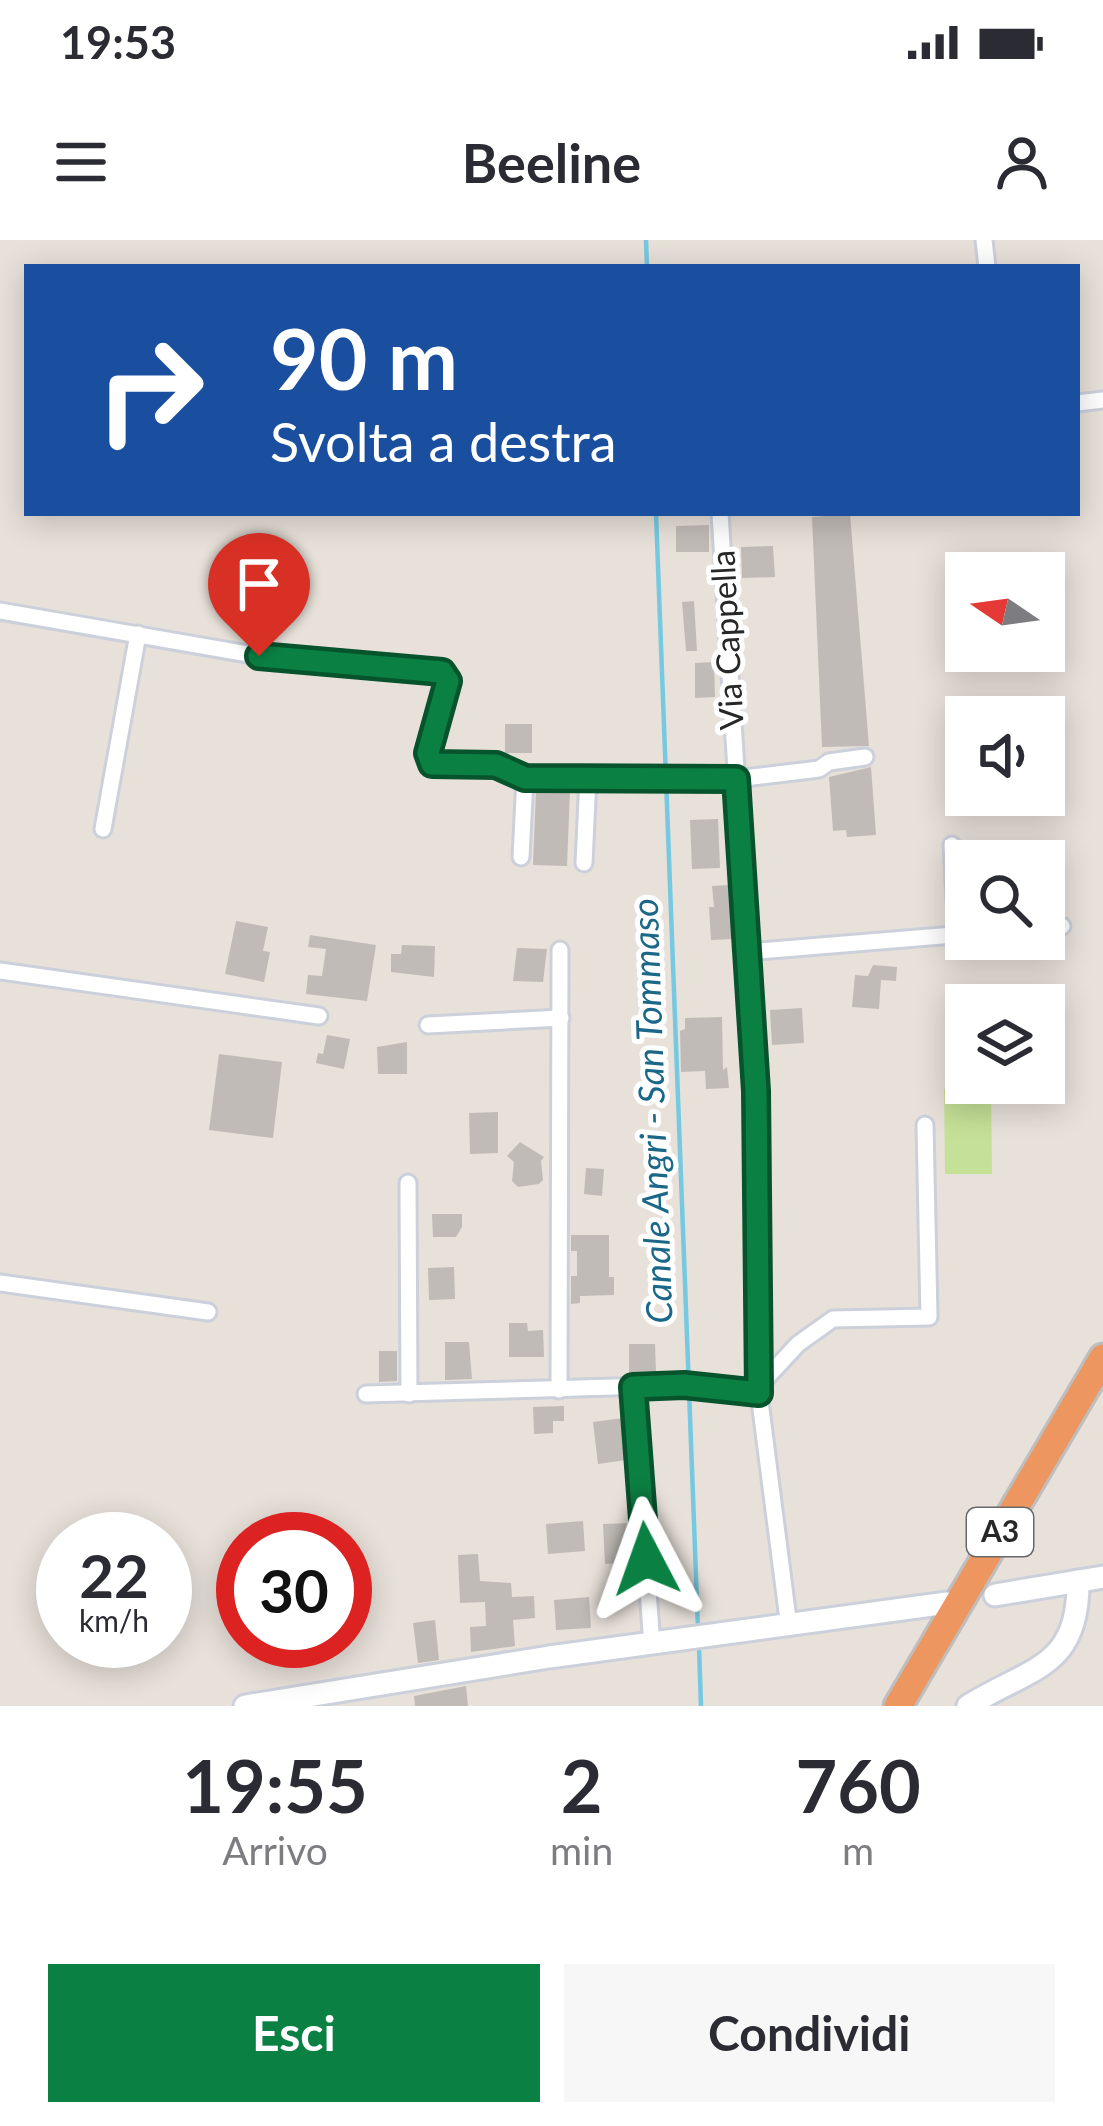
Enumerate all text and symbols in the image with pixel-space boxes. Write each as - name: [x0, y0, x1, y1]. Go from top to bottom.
- text: 19:53: [60, 15, 176, 69]
- icon: menu: [48, 129, 114, 195]
- icon: person: [989, 129, 1055, 195]
- text: Beeline: [462, 130, 641, 195]
- text: 90 m: [270, 307, 458, 408]
- icon: right: [72, 312, 228, 468]
- text: Svolta a destra: [270, 409, 617, 474]
- pin: [208, 533, 310, 656]
- street label: Via Cappella: [701, 549, 751, 731]
- icon: arrive: [226, 551, 292, 617]
- north arrow: [945, 552, 1065, 672]
- map controls: [945, 552, 1065, 1104]
- button: sound: [945, 696, 1065, 816]
- button: search: [945, 840, 1065, 960]
- water label: Canale Angri - San Tommaso: [622, 898, 680, 1325]
- button: layers: [945, 984, 1065, 1104]
- position arrow: [583, 1496, 709, 1622]
- road number: A3: [967, 1508, 1033, 1556]
- speed limit sign: 30: [216, 1512, 372, 1668]
- text: 22: [79, 1539, 149, 1611]
- text: km/h: [79, 1602, 149, 1638]
- text: 19:55: [182, 1742, 368, 1828]
- text: 2: [561, 1742, 603, 1828]
- text: 760: [795, 1742, 921, 1828]
- text: Arrivo: [222, 1827, 328, 1873]
- text: min: [550, 1827, 613, 1873]
- text: m: [842, 1827, 874, 1873]
- button: Esci: [48, 1964, 540, 2102]
- button: Condividi: [564, 1964, 1055, 2102]

